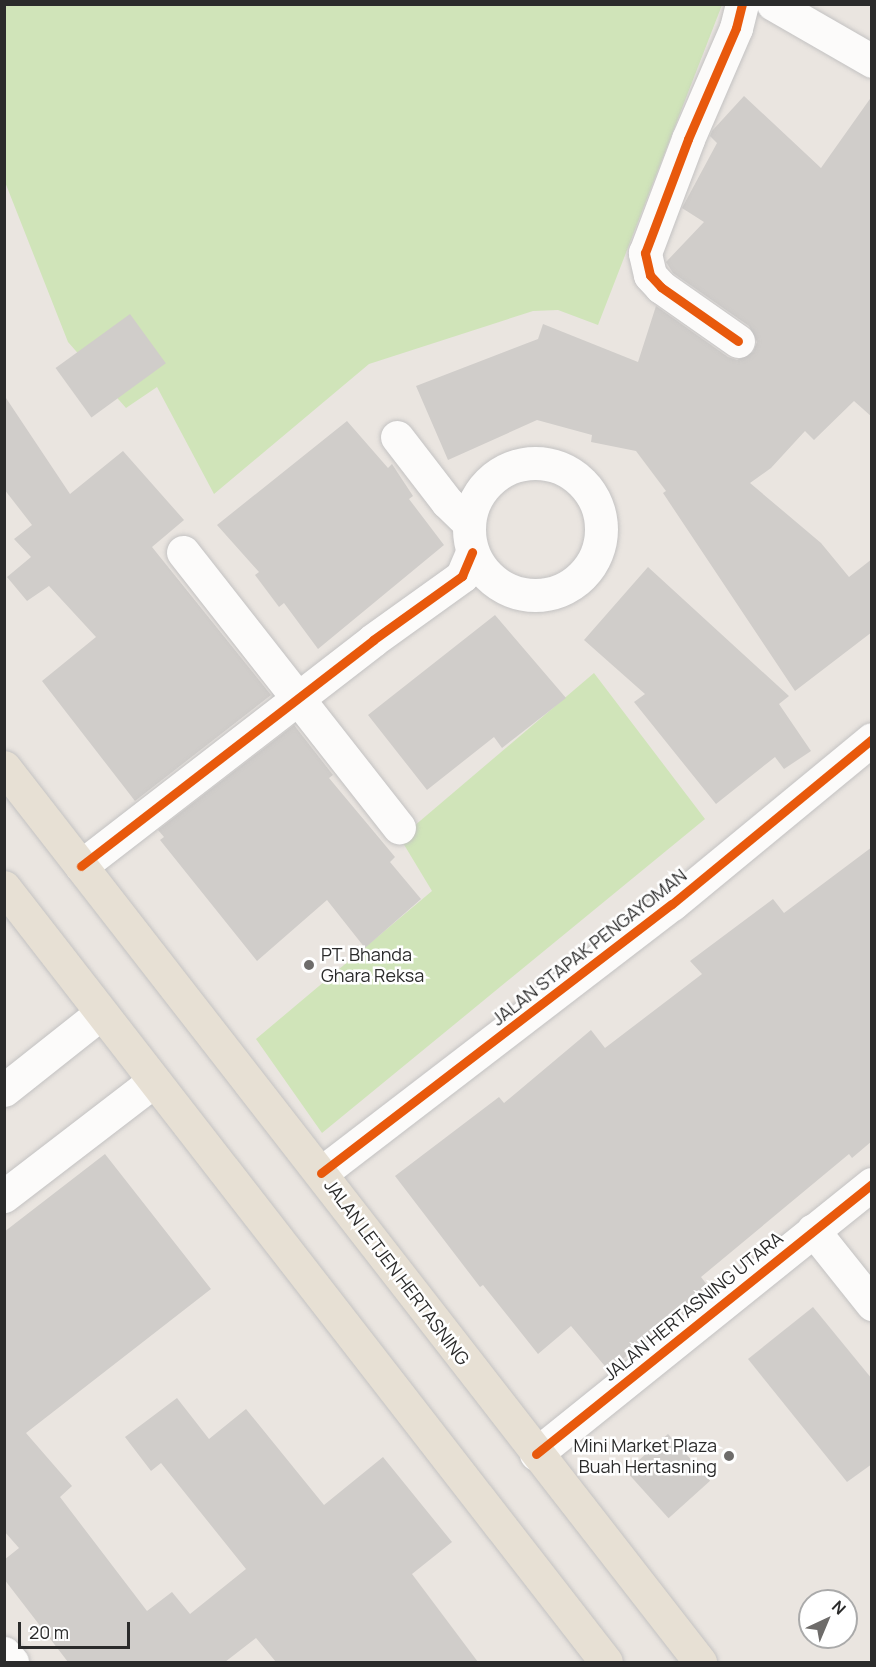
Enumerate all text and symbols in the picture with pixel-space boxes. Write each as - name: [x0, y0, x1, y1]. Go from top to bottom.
- street label: JALAN STAPAK PENGAYOMAN: [487, 864, 691, 1030]
- place label: PT. Bhanda Ghara Reksa: [321, 944, 424, 986]
- marker: PT. Bhanda Ghara Reksa: [302, 958, 316, 972]
- street label: JALAN LETJEN HERTASNING: [320, 1175, 474, 1369]
- street label: JALAN HERTASNING UTARA: [599, 1227, 787, 1385]
- place label: Mini Market Plaza Buah Hertasning: [573, 1435, 717, 1478]
- marker: Mini Market Plaza Buah Hertasning: [722, 1449, 736, 1463]
- north arrow: [798, 1589, 858, 1649]
- text: N: [827, 1596, 851, 1619]
- scale bar: [21, 1610, 134, 1648]
- text: 20 m: [29, 1620, 69, 1644]

